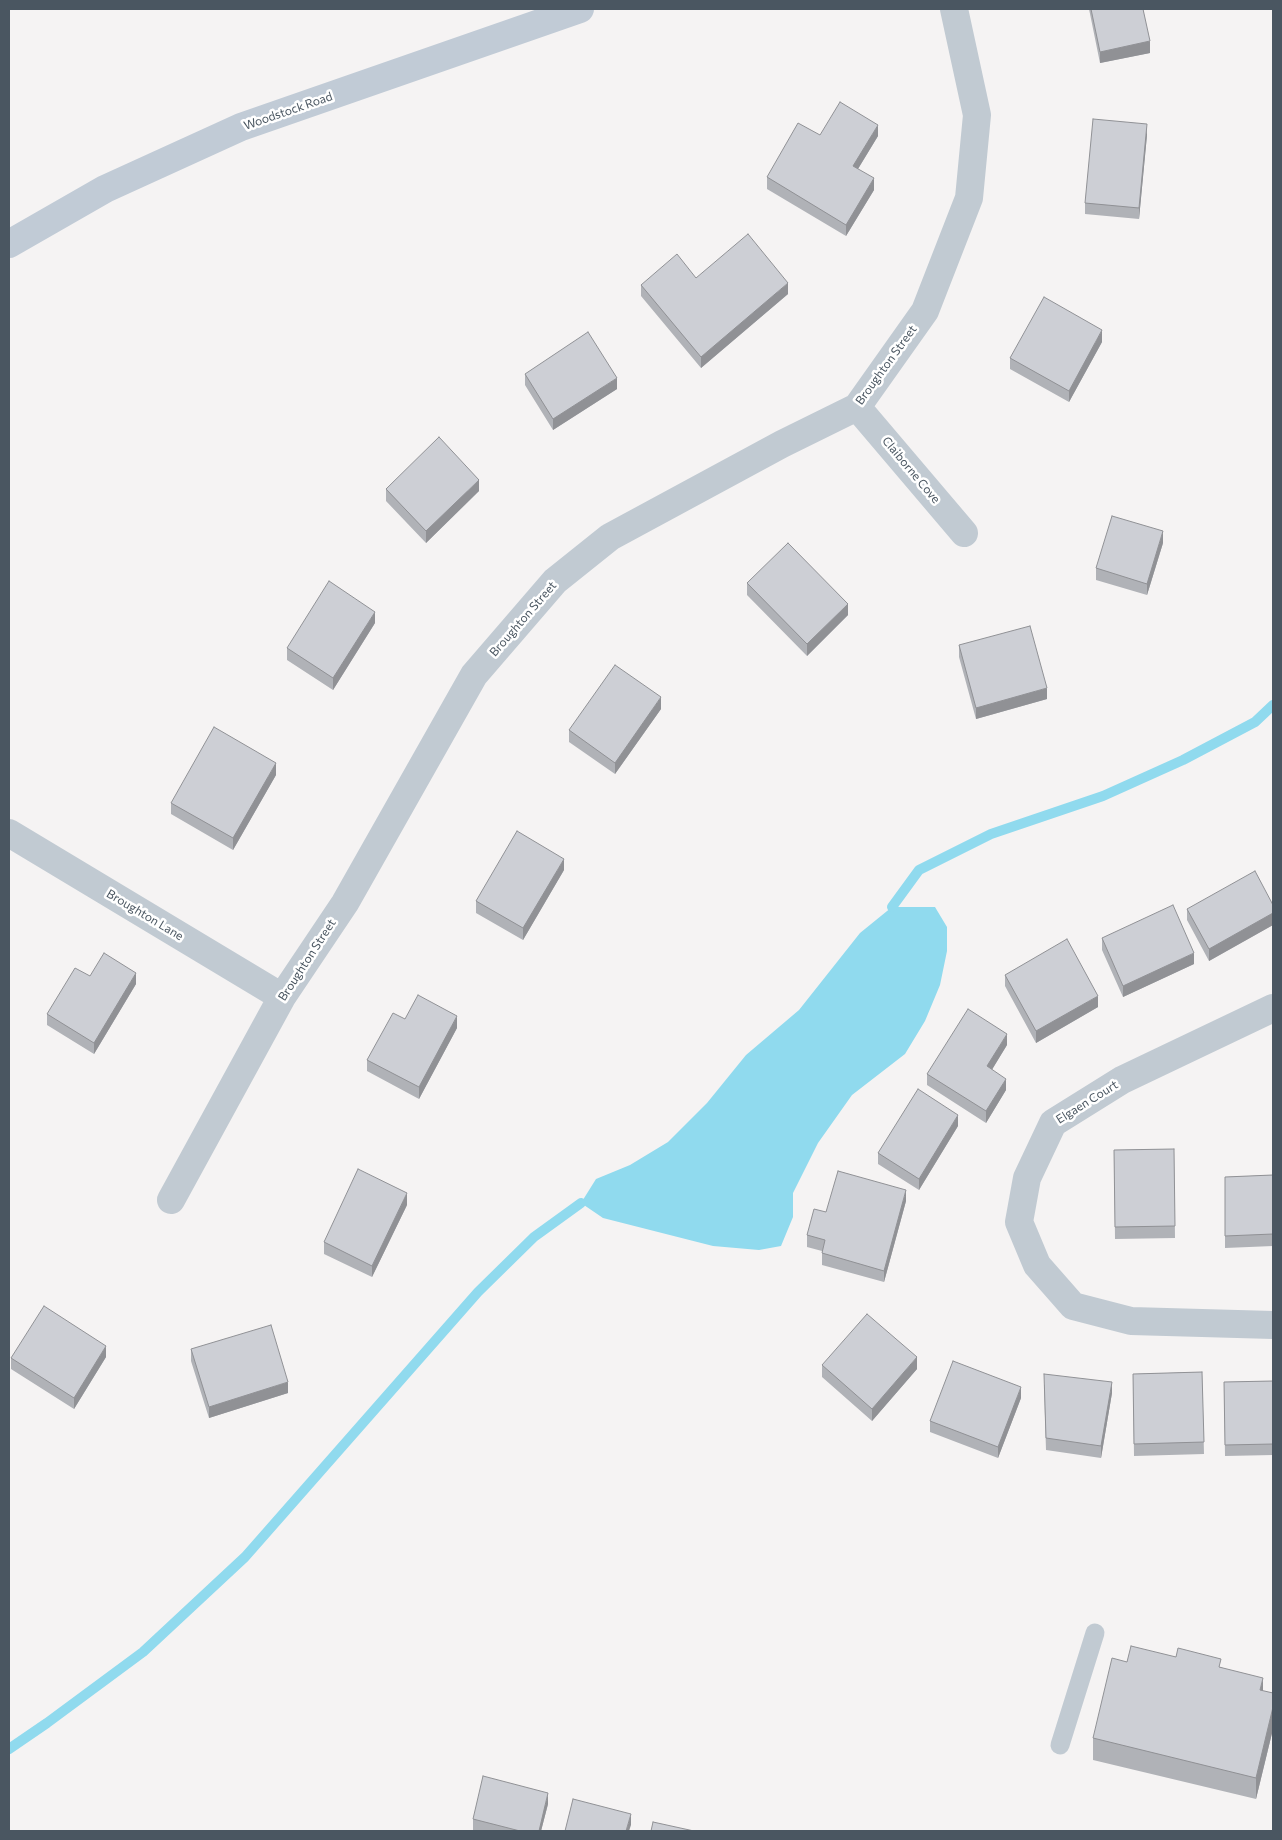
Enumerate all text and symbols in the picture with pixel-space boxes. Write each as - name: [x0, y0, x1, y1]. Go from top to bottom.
- street label: Woodstock Road: [242, 89, 334, 133]
- street label: Broughton Street: [852, 322, 920, 408]
- street label: Claiborne Cove: [879, 434, 943, 506]
- street label: Broughton Street: [487, 579, 559, 659]
- street label: Broughton Lane: [104, 886, 186, 944]
- street label: Broughton Street: [275, 916, 339, 1004]
- street label: Elgaen Court: [1053, 1077, 1121, 1127]

